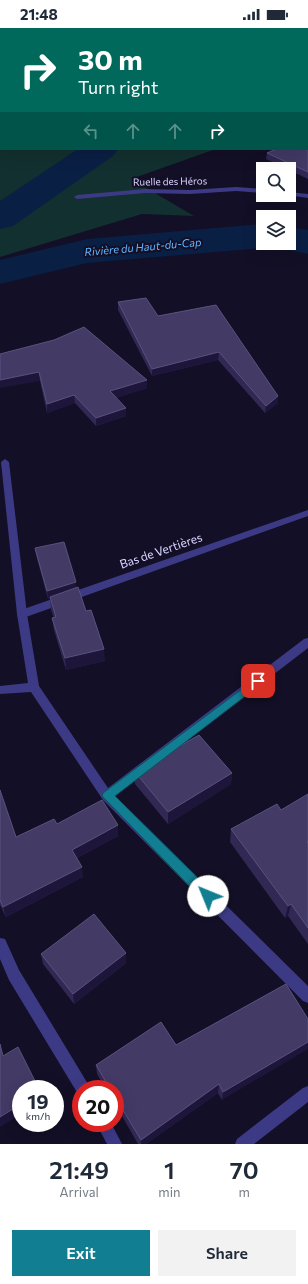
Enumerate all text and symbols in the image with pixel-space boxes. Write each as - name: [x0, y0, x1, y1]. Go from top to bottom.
- text: 21:48: [20, 5, 58, 23]
- text: 30 m: [78, 42, 143, 76]
- icon: right: [12, 44, 64, 96]
- text: Turn right: [78, 76, 158, 98]
- icon: left: [80, 120, 102, 142]
- icon: ahead: [122, 120, 144, 142]
- icon: ahead: [164, 120, 186, 142]
- icon: right: [206, 120, 228, 142]
- map controls: [256, 162, 296, 250]
- button: search: [256, 162, 296, 202]
- street label: Ruelle des Héros: [133, 174, 208, 188]
- button: layers: [256, 210, 296, 250]
- water label: Rivière du Haut-du-Cap: [84, 235, 203, 258]
- street label: Bas de Vertières: [117, 529, 204, 571]
- pin: [241, 664, 275, 698]
- icon: arrive: [247, 670, 269, 692]
- position arrow: [187, 875, 229, 917]
- speed limit sign: 20: [72, 1080, 124, 1132]
- text: 19: [27, 1089, 49, 1113]
- text: km/h: [26, 1110, 50, 1122]
- text: 21:49: [49, 1155, 109, 1184]
- text: 1: [164, 1155, 175, 1184]
- text: 70: [230, 1155, 259, 1184]
- text: Arrival: [60, 1184, 99, 1200]
- text: min: [158, 1184, 181, 1200]
- text: m: [239, 1184, 250, 1200]
- button: Exit: [12, 1230, 150, 1276]
- button: Share: [158, 1230, 296, 1276]

